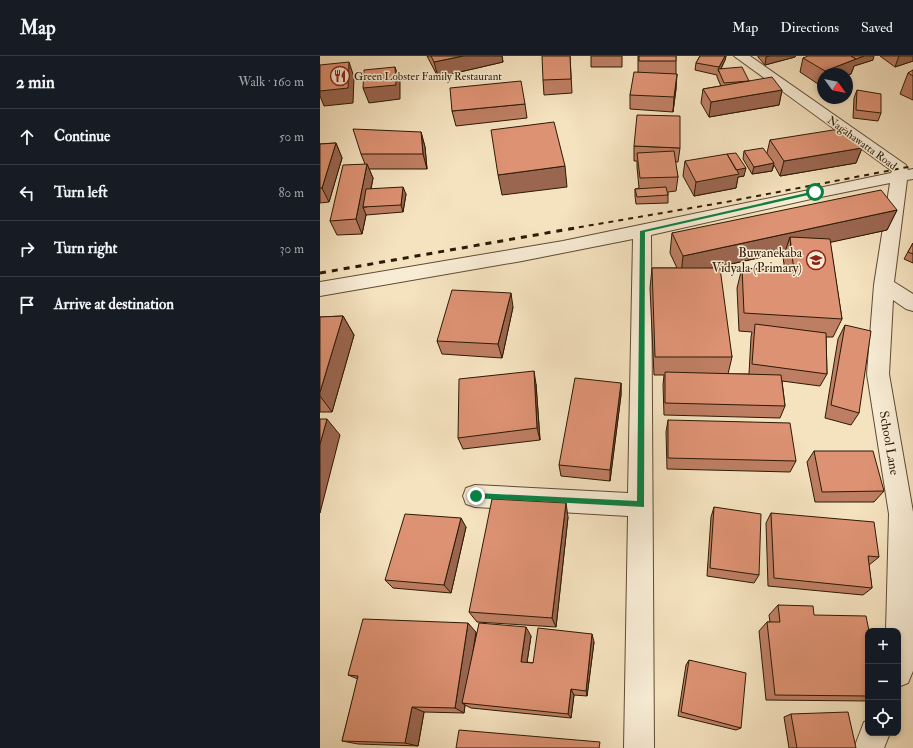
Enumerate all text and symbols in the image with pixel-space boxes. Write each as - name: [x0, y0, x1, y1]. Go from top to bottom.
- text: Map: [20, 16, 56, 40]
- text: Map: [732, 19, 758, 36]
- text: Directions: [780, 19, 839, 36]
- text: Saved: [861, 19, 893, 36]
- restaurant icon: Green Lobster Family Restaurant: [329, 65, 351, 87]
- north arrow: [817, 68, 853, 104]
- place label: Green Lobster Family Restaurant: [354, 70, 502, 84]
- text: 2 min: [16, 72, 55, 93]
- text: Walk · 160 m: [238, 74, 304, 90]
- street label: Nagahawatta Road: [825, 114, 900, 173]
- icon: ahead: [16, 126, 38, 148]
- text: Continue: [54, 127, 110, 146]
- text: 50 m: [279, 129, 304, 145]
- icon: left: [16, 182, 38, 204]
- text: Turn left: [54, 183, 108, 202]
- route start: [806, 183, 824, 201]
- text: 80 m: [278, 185, 304, 201]
- icon: right: [16, 238, 38, 260]
- text: Turn right: [54, 239, 117, 258]
- text: 30 m: [280, 241, 304, 257]
- place label: Buwanekaba Vidyala (Primary): [712, 245, 803, 277]
- school or university icon: Buwanekaba Vidyala (Primary): [805, 249, 827, 271]
- icon: arrive: [16, 294, 38, 316]
- text: Arrive at destination: [54, 295, 174, 314]
- street label: School Lane: [876, 410, 903, 477]
- route end: [467, 487, 485, 505]
- map controls: [865, 628, 901, 736]
- button: +: [865, 628, 901, 664]
- button: −: [865, 664, 901, 700]
- button: locate: [865, 700, 901, 736]

